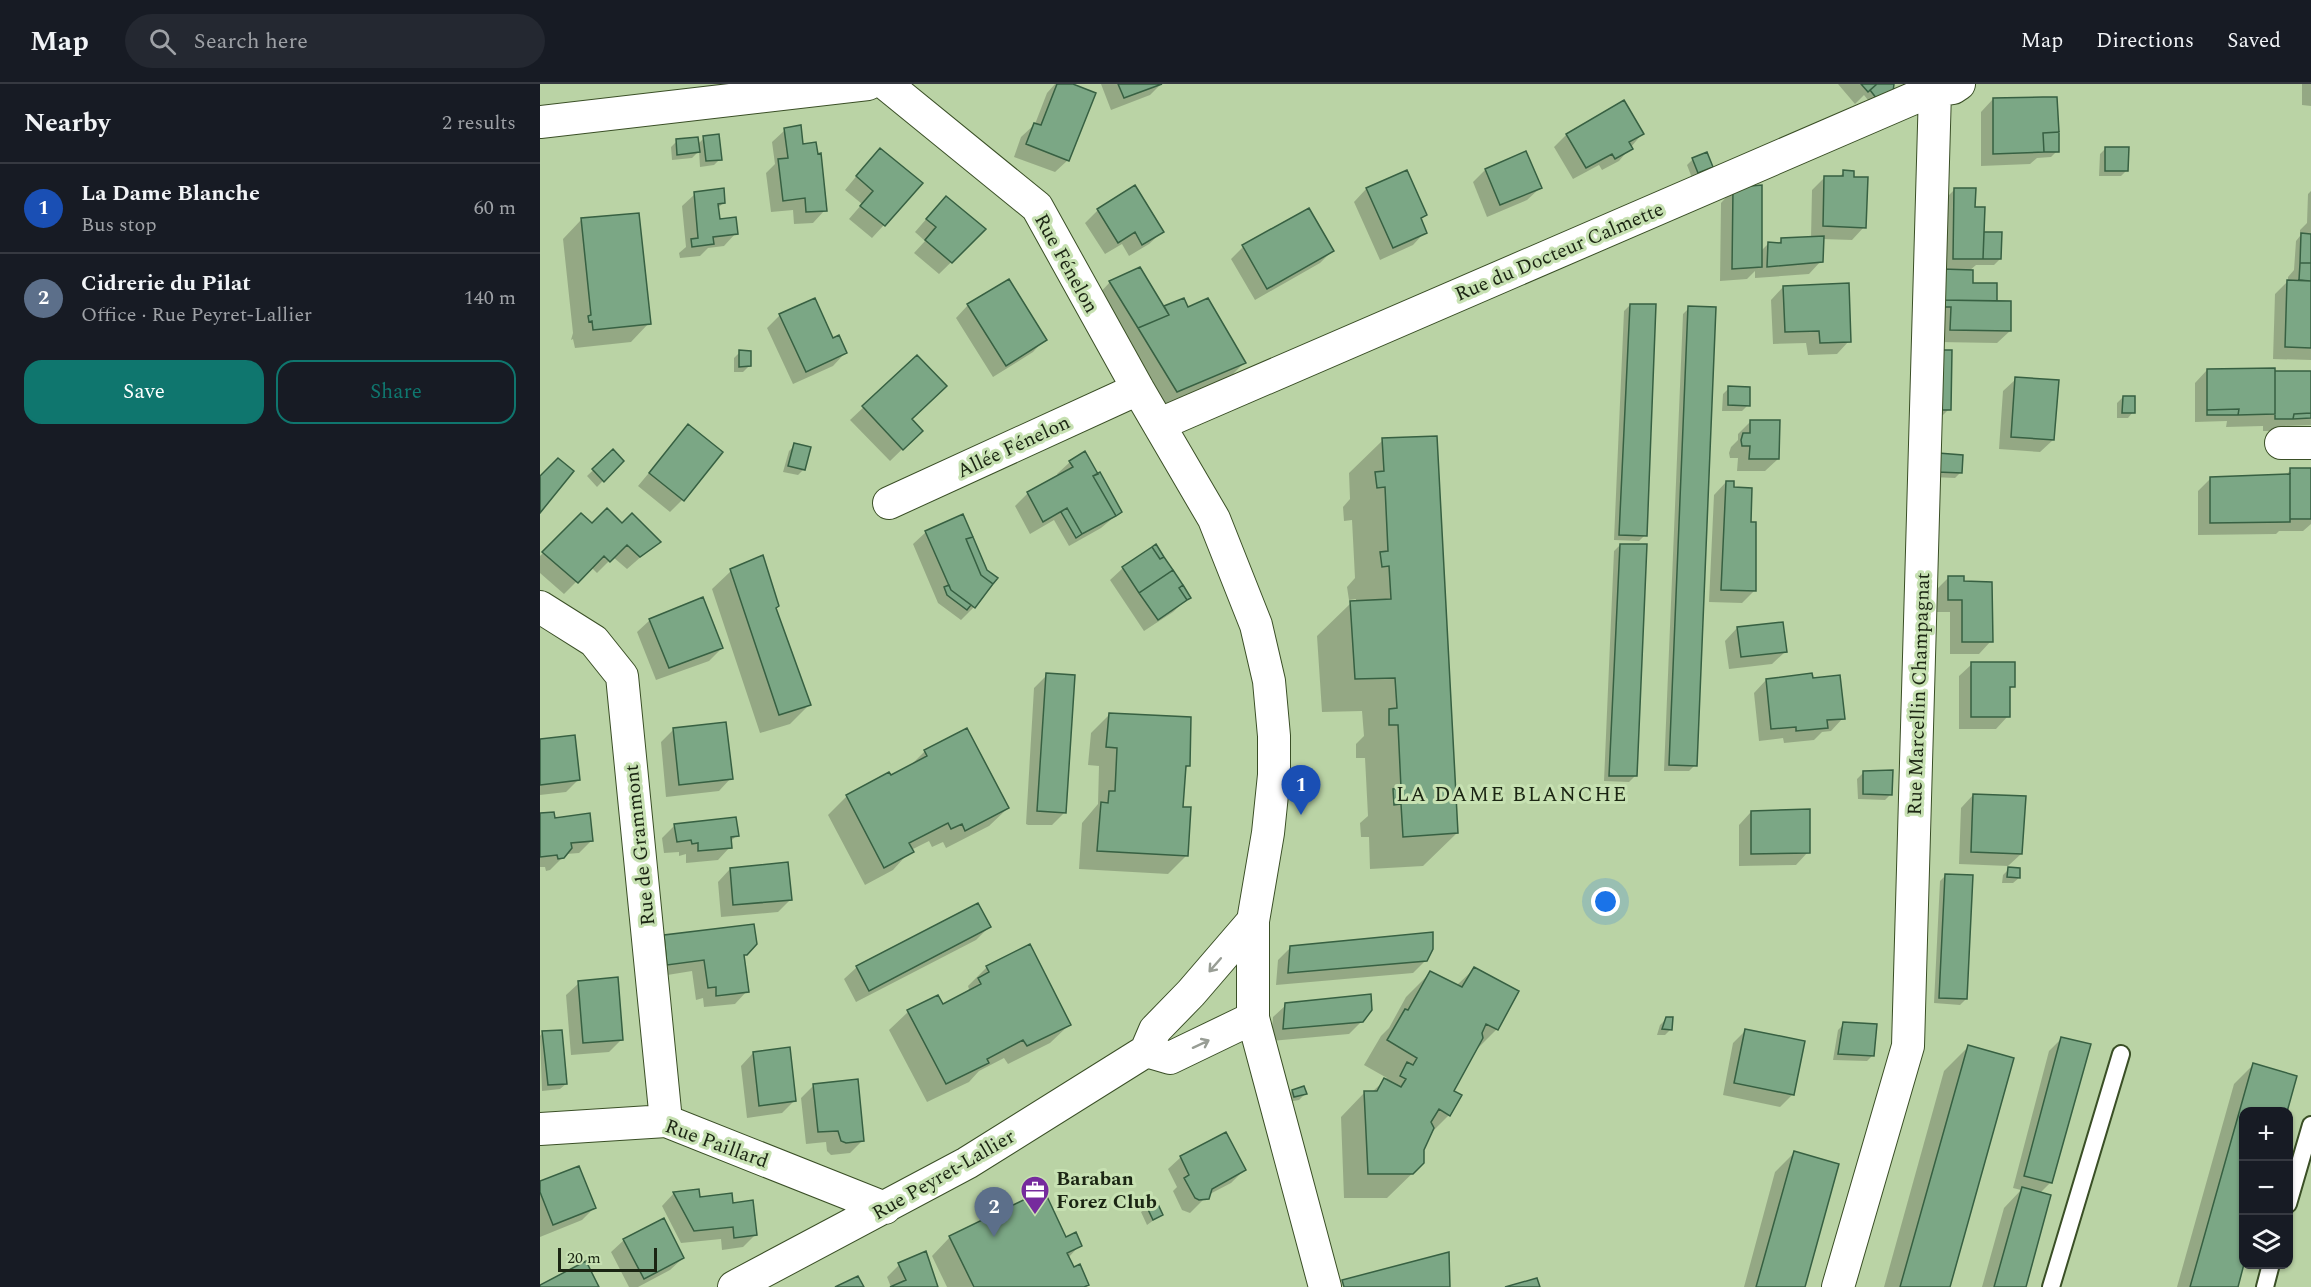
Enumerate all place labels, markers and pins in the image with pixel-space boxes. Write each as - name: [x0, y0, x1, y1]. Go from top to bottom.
- pin: 1: [1282, 766, 1320, 815]
- place label: Baraban Forez Club: [1056, 1164, 1157, 1217]
- office icon: Baraban Forez Club: [1019, 1174, 1051, 1216]
- pin: 2: [974, 1188, 1014, 1237]

